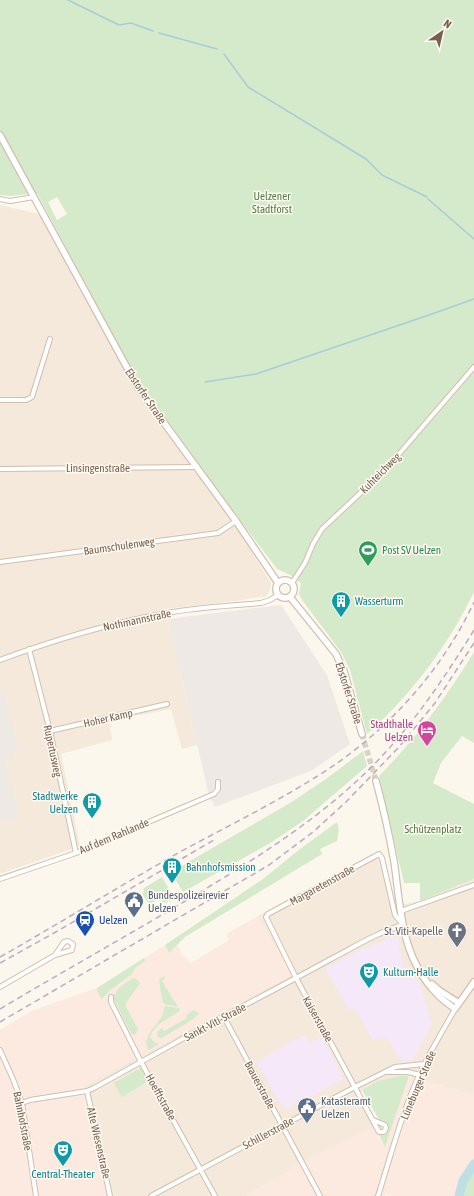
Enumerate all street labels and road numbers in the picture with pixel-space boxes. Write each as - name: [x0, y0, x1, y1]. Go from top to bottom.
- street label: Ebstorfer Straße: [123, 366, 169, 426]
- street label: Kuhteichweg: [357, 450, 403, 496]
- street label: Linsingenstraße: [66, 462, 130, 474]
- street label: Baumschulenweg: [83, 535, 155, 557]
- street label: Nothmannstraße: [102, 607, 172, 633]
- street label: Ebstorfer Straße: [333, 661, 365, 725]
- street label: Hoher Kamp: [82, 707, 134, 729]
- street label: Rupertusweg: [42, 724, 64, 778]
- street label: Auf dem Rahlande: [77, 816, 151, 856]
- street label: Margaretenstraße: [288, 862, 356, 908]
- street label: Kaiserstraße: [301, 994, 335, 1044]
- street label: Sankt-Viti-Straße: [182, 1001, 248, 1043]
- street label: Lüneburger Straße: [398, 1049, 438, 1121]
- street label: Brauerstraße: [242, 1059, 278, 1111]
- street label: Hoefftstraße: [143, 1072, 179, 1122]
- street label: Bahnhofstraße: [11, 1090, 35, 1152]
- street label: Alte Wiesenstraße: [85, 1106, 113, 1180]
- street label: Schillerstraße: [241, 1115, 295, 1151]

